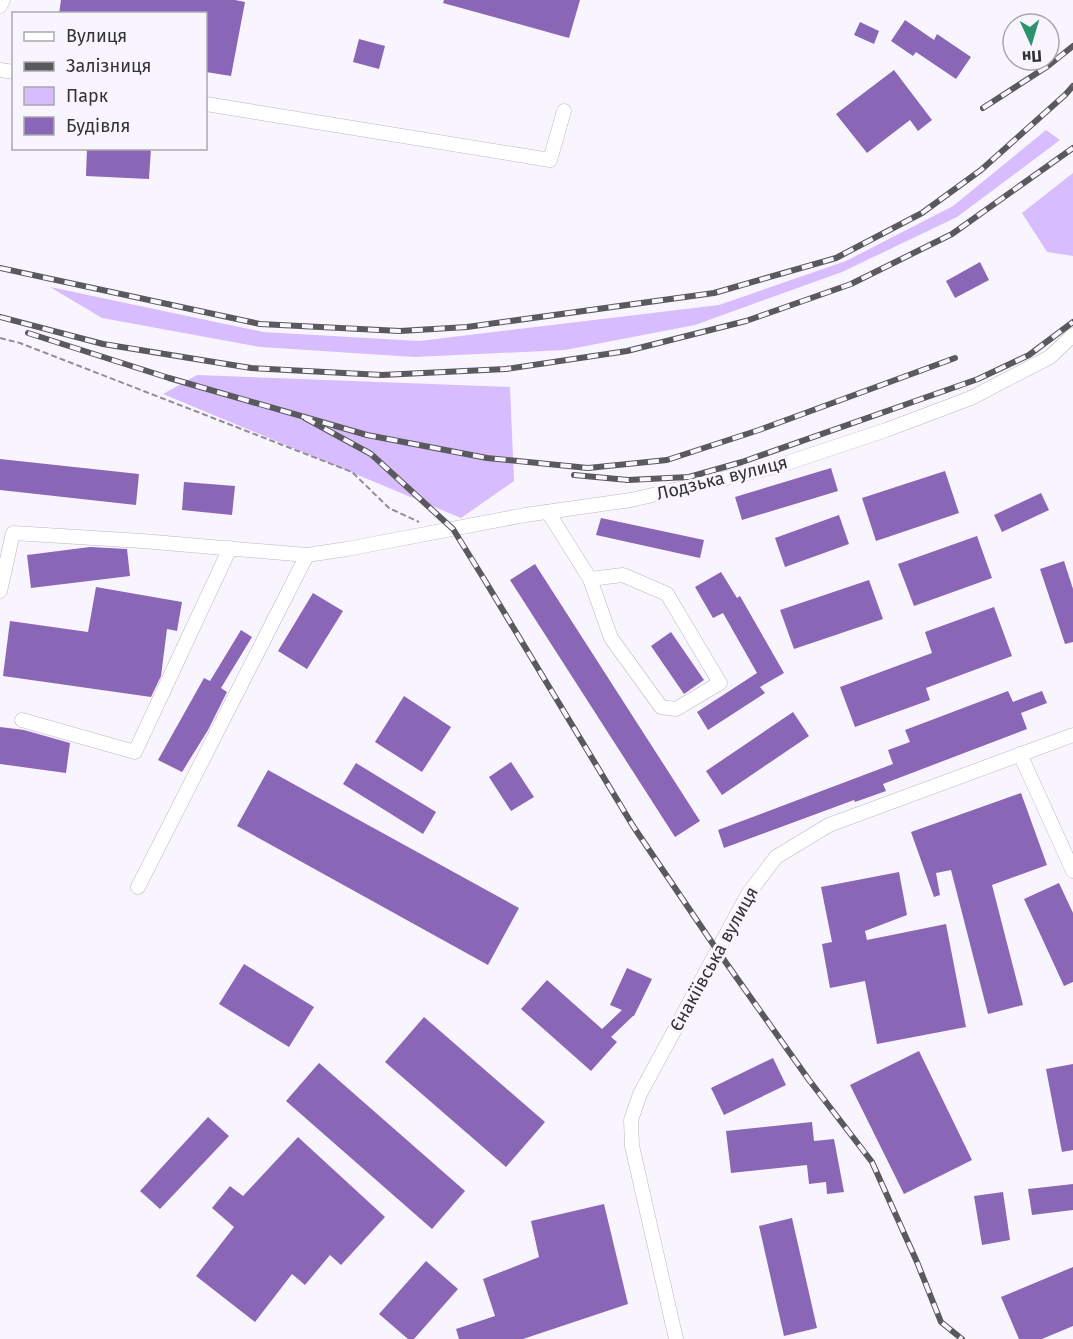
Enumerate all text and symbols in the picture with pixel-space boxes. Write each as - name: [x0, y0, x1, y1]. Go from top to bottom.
- legend: [12, 12, 207, 150]
- north arrow: [1001, 12, 1061, 72]
- text: Вулиця: [66, 25, 127, 47]
- text: Пн: [1021, 46, 1043, 67]
- text: Залізниця: [66, 55, 152, 77]
- text: Парк: [66, 85, 109, 107]
- text: Будівля: [66, 115, 130, 137]
- street label: Лодзька вулиця: [654, 451, 790, 505]
- street label: Єнакіївська вулиця: [665, 883, 763, 1035]

